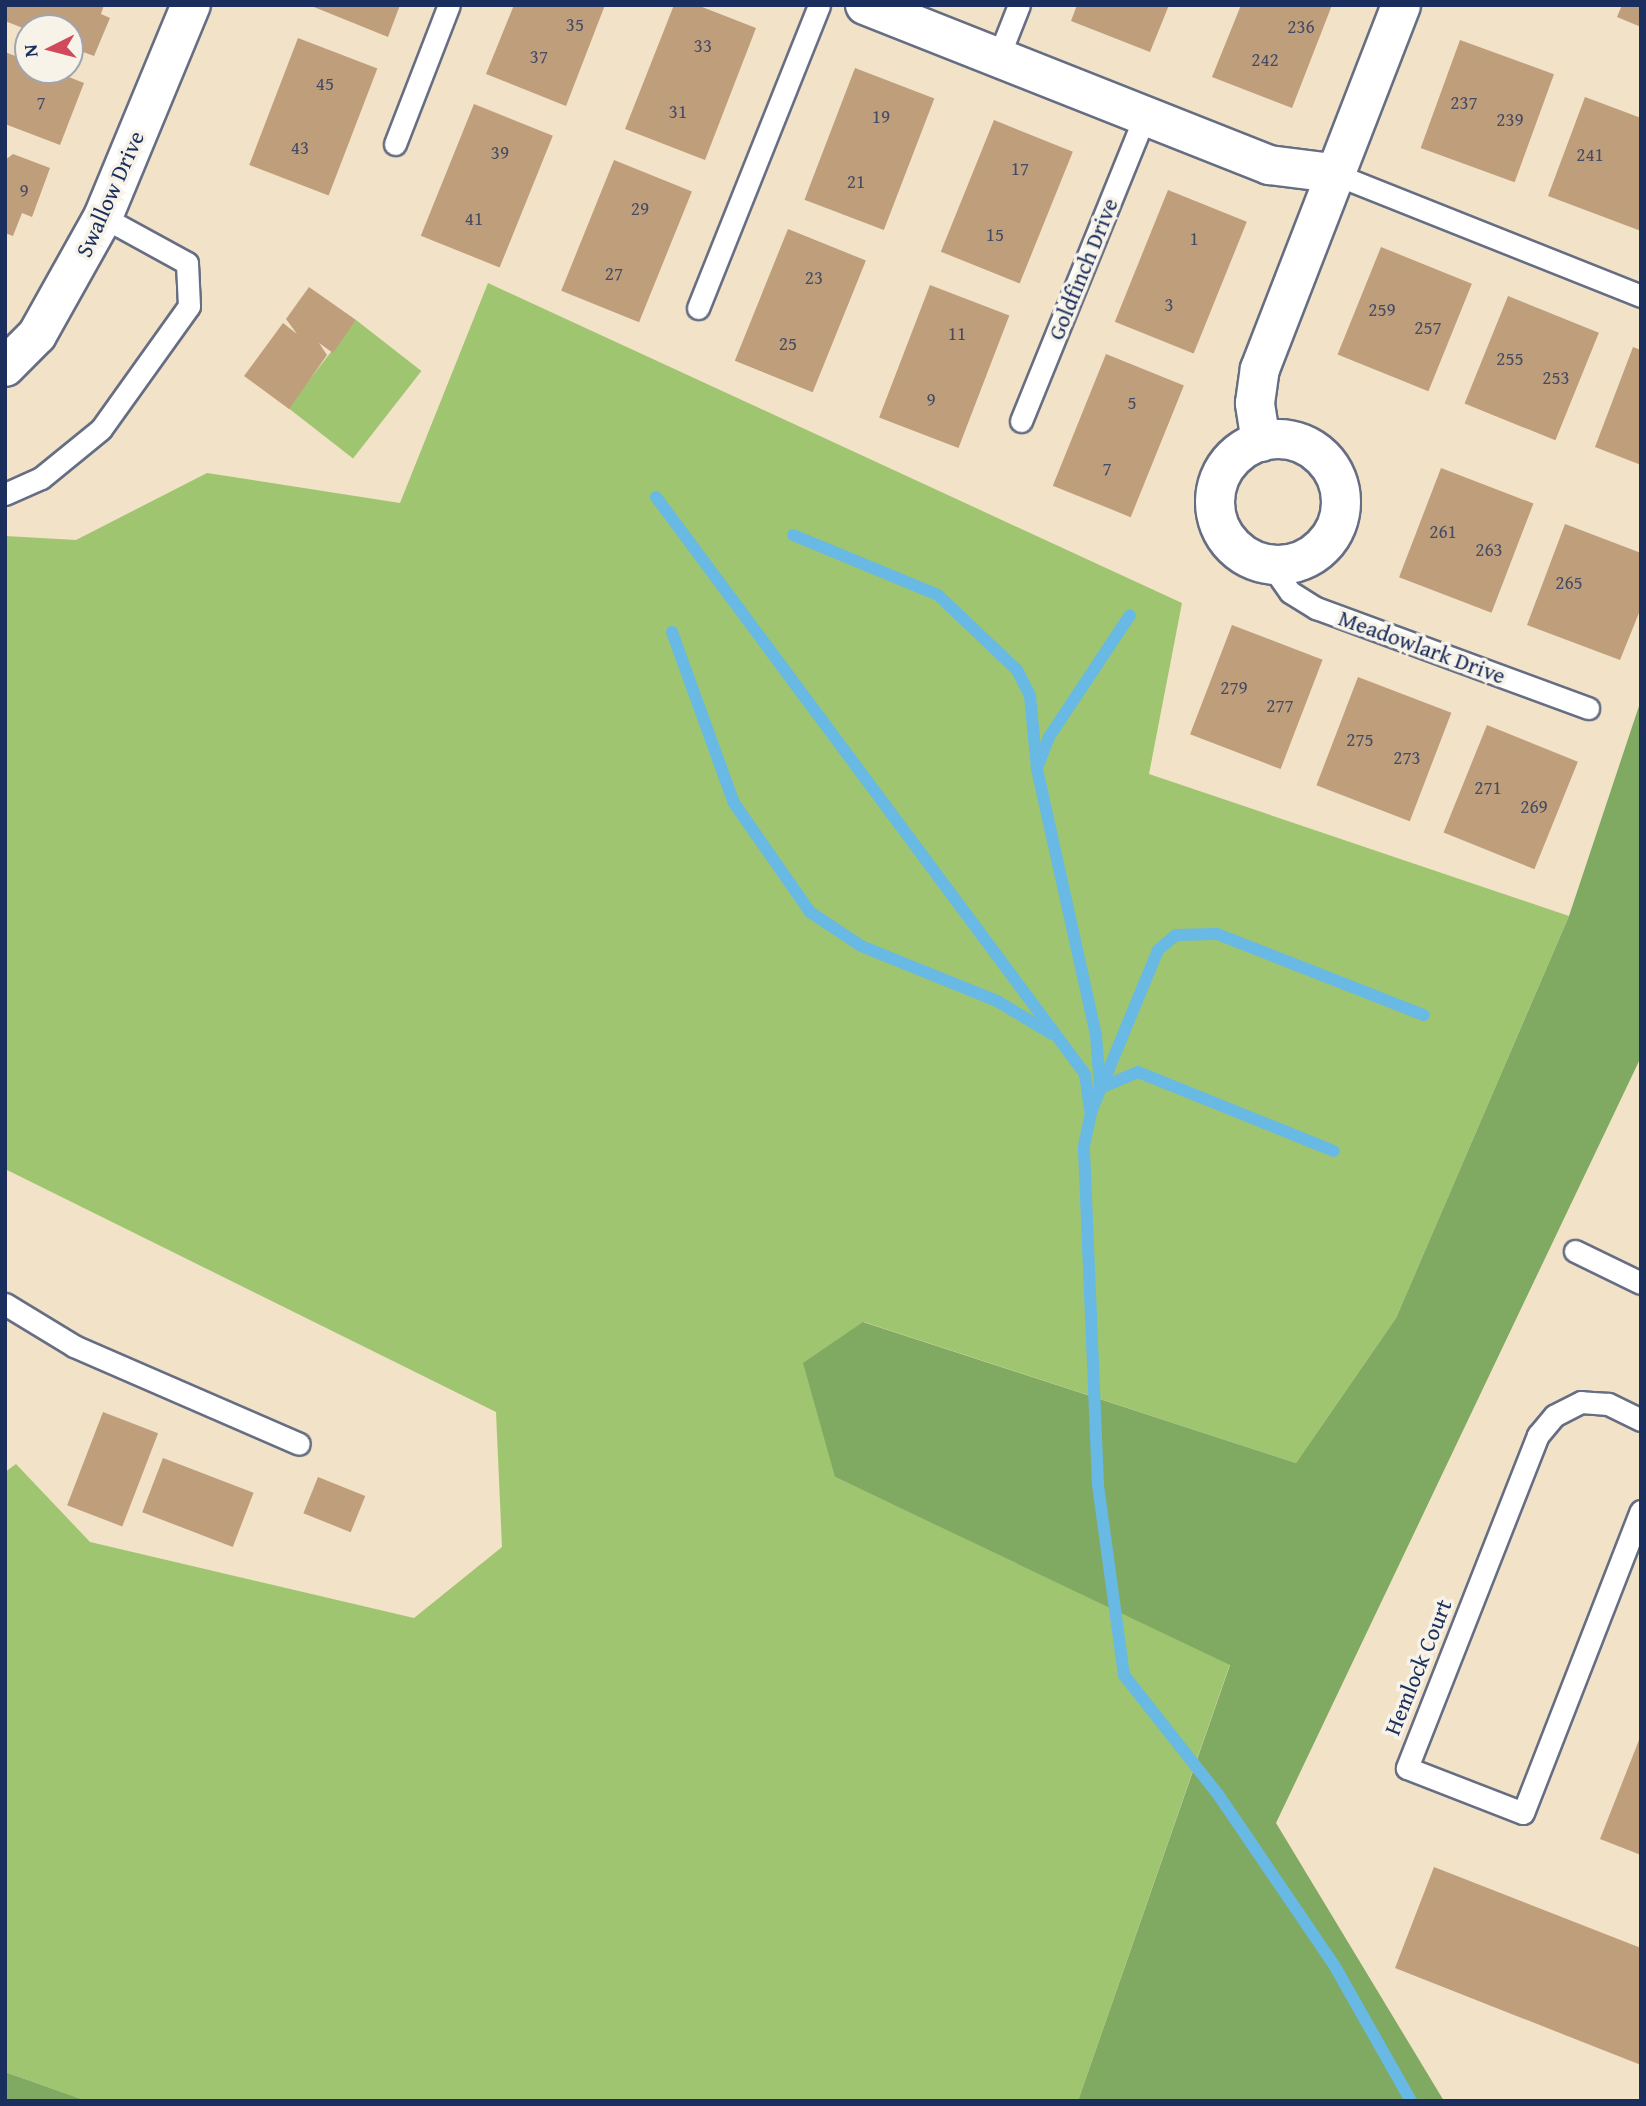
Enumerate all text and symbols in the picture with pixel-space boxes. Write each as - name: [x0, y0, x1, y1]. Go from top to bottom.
- north arrow: [14, 14, 84, 84]
- house number: 35: [566, 14, 584, 36]
- house number: 236: [1287, 16, 1315, 38]
- house number: 33: [694, 35, 712, 57]
- text: N: [16, 43, 45, 59]
- house number: 37: [530, 46, 548, 68]
- house number: 242: [1251, 49, 1279, 71]
- house number: 45: [316, 73, 334, 95]
- house number: 7: [36, 92, 46, 114]
- house number: 237: [1450, 92, 1478, 114]
- house number: 31: [669, 101, 687, 123]
- house number: 19: [872, 106, 890, 128]
- house number: 239: [1496, 109, 1524, 131]
- street label: Swallow Drive: [70, 127, 150, 261]
- house number: 43: [291, 137, 309, 159]
- house number: 39: [491, 142, 509, 164]
- house number: 241: [1576, 144, 1604, 166]
- house number: 17: [1011, 158, 1029, 180]
- house number: 21: [847, 171, 865, 193]
- house number: 9: [19, 180, 29, 202]
- street label: Goldfinch Drive: [1042, 194, 1124, 344]
- house number: 29: [631, 198, 649, 220]
- house number: 41: [465, 208, 483, 230]
- house number: 15: [986, 224, 1004, 246]
- house number: 1: [1189, 228, 1199, 250]
- house number: 27: [605, 263, 623, 285]
- house number: 23: [805, 267, 823, 289]
- house number: 3: [1164, 294, 1174, 316]
- house number: 259: [1368, 299, 1396, 321]
- house number: 257: [1414, 317, 1442, 339]
- house number: 11: [948, 323, 966, 345]
- house number: 25: [779, 333, 797, 355]
- house number: 255: [1496, 348, 1524, 370]
- house number: 253: [1542, 367, 1570, 389]
- house number: 9: [926, 389, 936, 411]
- house number: 5: [1127, 392, 1137, 414]
- house number: 7: [1102, 458, 1112, 480]
- house number: 261: [1429, 521, 1457, 543]
- house number: 263: [1475, 539, 1503, 561]
- house number: 265: [1555, 572, 1583, 594]
- street label: Meadowlark Drive: [1335, 604, 1509, 690]
- house number: 279: [1220, 677, 1248, 699]
- house number: 277: [1266, 695, 1294, 717]
- house number: 275: [1346, 729, 1374, 751]
- house number: 273: [1393, 747, 1421, 769]
- house number: 271: [1474, 777, 1502, 799]
- house number: 269: [1520, 796, 1548, 818]
- street label: Hemlock Court: [1378, 1595, 1458, 1739]

